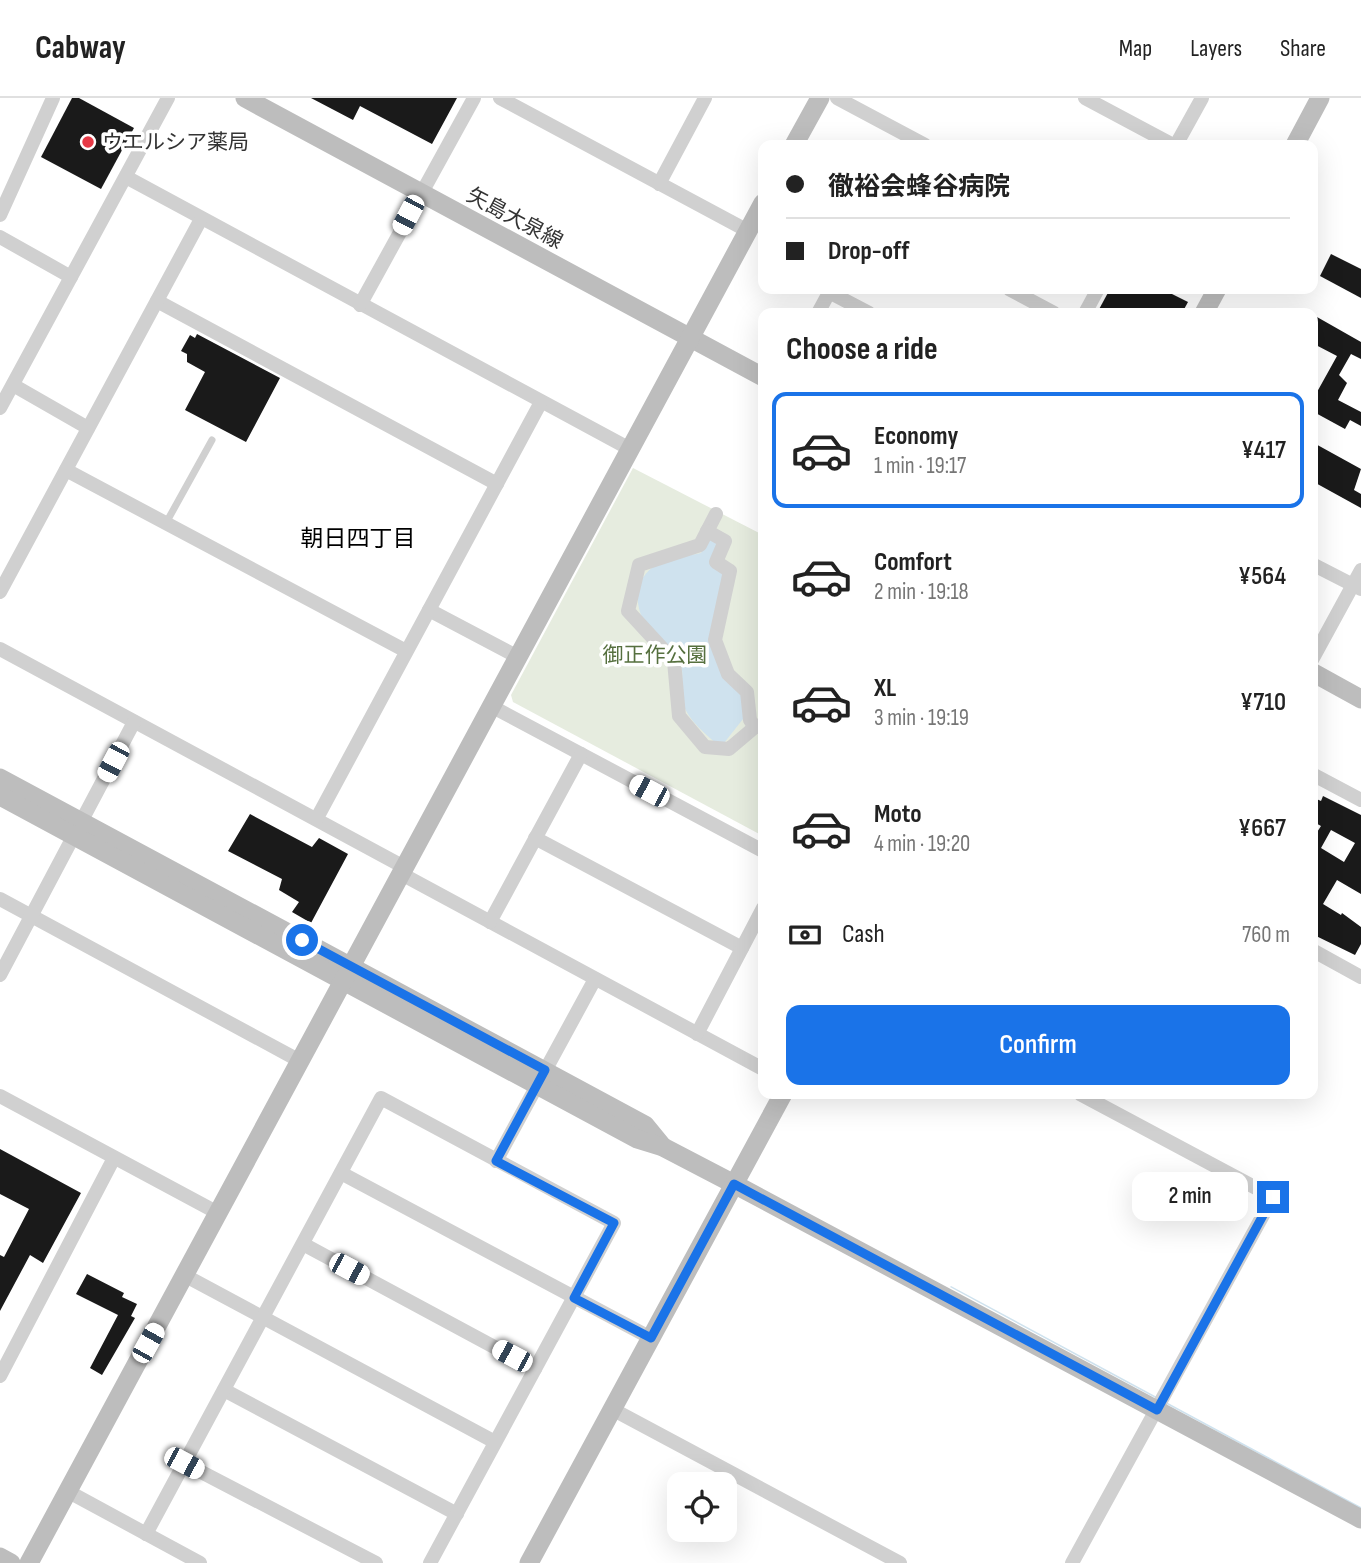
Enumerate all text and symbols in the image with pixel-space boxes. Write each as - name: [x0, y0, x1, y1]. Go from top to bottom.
- text: Cabway: [35, 28, 126, 68]
- text: Map: [1119, 34, 1152, 63]
- text: Layers: [1190, 34, 1242, 63]
- text: Share: [1280, 34, 1326, 63]
- place label: ウエルシア薬局: [102, 130, 249, 155]
- marker: ウエルシア薬局: [80, 134, 96, 150]
- text: 徹裕会蜂谷病院: [828, 172, 1010, 203]
- street label: 矢島大泉線: [463, 183, 567, 254]
- car: [389, 192, 428, 238]
- text: Drop-off: [828, 236, 909, 267]
- text: Choose a ride: [786, 330, 938, 369]
- icon: car: [790, 419, 853, 482]
- text: Economy: [874, 421, 958, 452]
- text: ¥417: [1241, 435, 1286, 466]
- text: 1 min · 19:17: [874, 452, 966, 480]
- district label: 朝日四丁目: [301, 525, 416, 553]
- icon: car: [790, 545, 853, 608]
- text: Comfort: [874, 547, 952, 578]
- text: ¥564: [1238, 561, 1286, 592]
- text: 2 min · 19:18: [874, 578, 969, 606]
- park label: 御正作公園: [603, 643, 708, 668]
- icon: car: [790, 671, 853, 734]
- text: XL: [874, 673, 896, 704]
- text: ¥710: [1240, 687, 1286, 718]
- text: 3 min · 19:19: [874, 704, 969, 732]
- car: [94, 739, 133, 785]
- car: [626, 772, 673, 810]
- icon: car: [790, 797, 853, 860]
- text: Moto: [874, 799, 922, 830]
- text: ¥667: [1238, 813, 1286, 844]
- text: 4 min · 19:20: [874, 830, 970, 858]
- icon: cash: [786, 916, 824, 954]
- text: Cash: [842, 919, 885, 950]
- text: 760 m: [1242, 921, 1290, 949]
- route start: [286, 924, 318, 956]
- button: Confirm: [786, 1005, 1290, 1085]
- callout: 2 min: [1133, 1172, 1248, 1222]
- route end: [1257, 1181, 1289, 1213]
- text: 2 min: [1168, 1182, 1212, 1210]
- car: [326, 1250, 373, 1288]
- car: [129, 1320, 168, 1366]
- car: [489, 1337, 536, 1375]
- car: [161, 1444, 208, 1482]
- map controls: [667, 1472, 737, 1542]
- button: locate: [667, 1472, 737, 1542]

